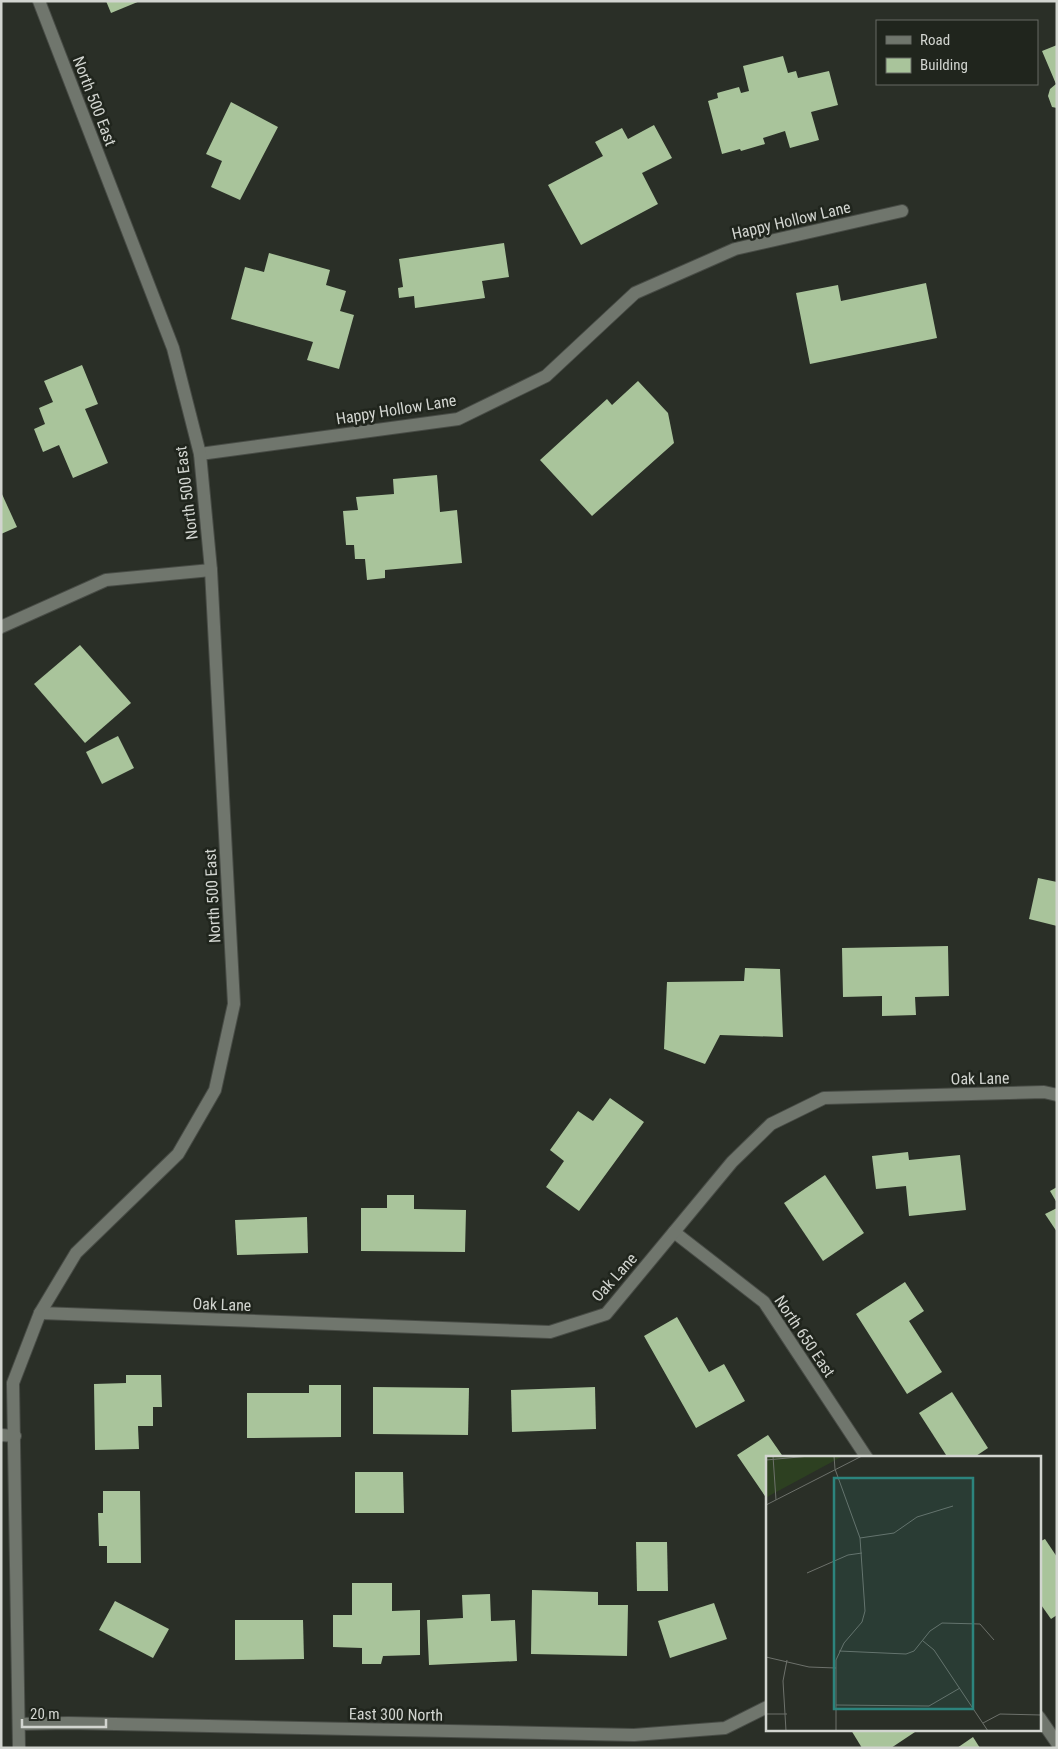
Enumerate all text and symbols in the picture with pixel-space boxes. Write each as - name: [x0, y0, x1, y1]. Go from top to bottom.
- legend: [876, 20, 1038, 85]
- text: Road: [920, 31, 950, 49]
- street label: North 500 East: [69, 54, 120, 149]
- text: Building: [920, 56, 968, 74]
- street label: Happy Hollow Lane: [730, 198, 852, 243]
- street label: Happy Hollow Lane: [335, 391, 458, 428]
- street label: North 500 East: [171, 445, 202, 541]
- street label: North 500 East: [201, 848, 224, 944]
- street label: Oak Lane: [951, 1068, 1010, 1089]
- street label: Oak Lane: [588, 1249, 641, 1305]
- street label: North 650 East: [770, 1292, 839, 1381]
- street label: Oak Lane: [192, 1294, 252, 1315]
- inset map: [766, 1456, 1040, 1732]
- scale bar: [22, 1696, 106, 1728]
- street label: East 300 North: [349, 1704, 443, 1725]
- text: 20 m: [30, 1705, 60, 1723]

